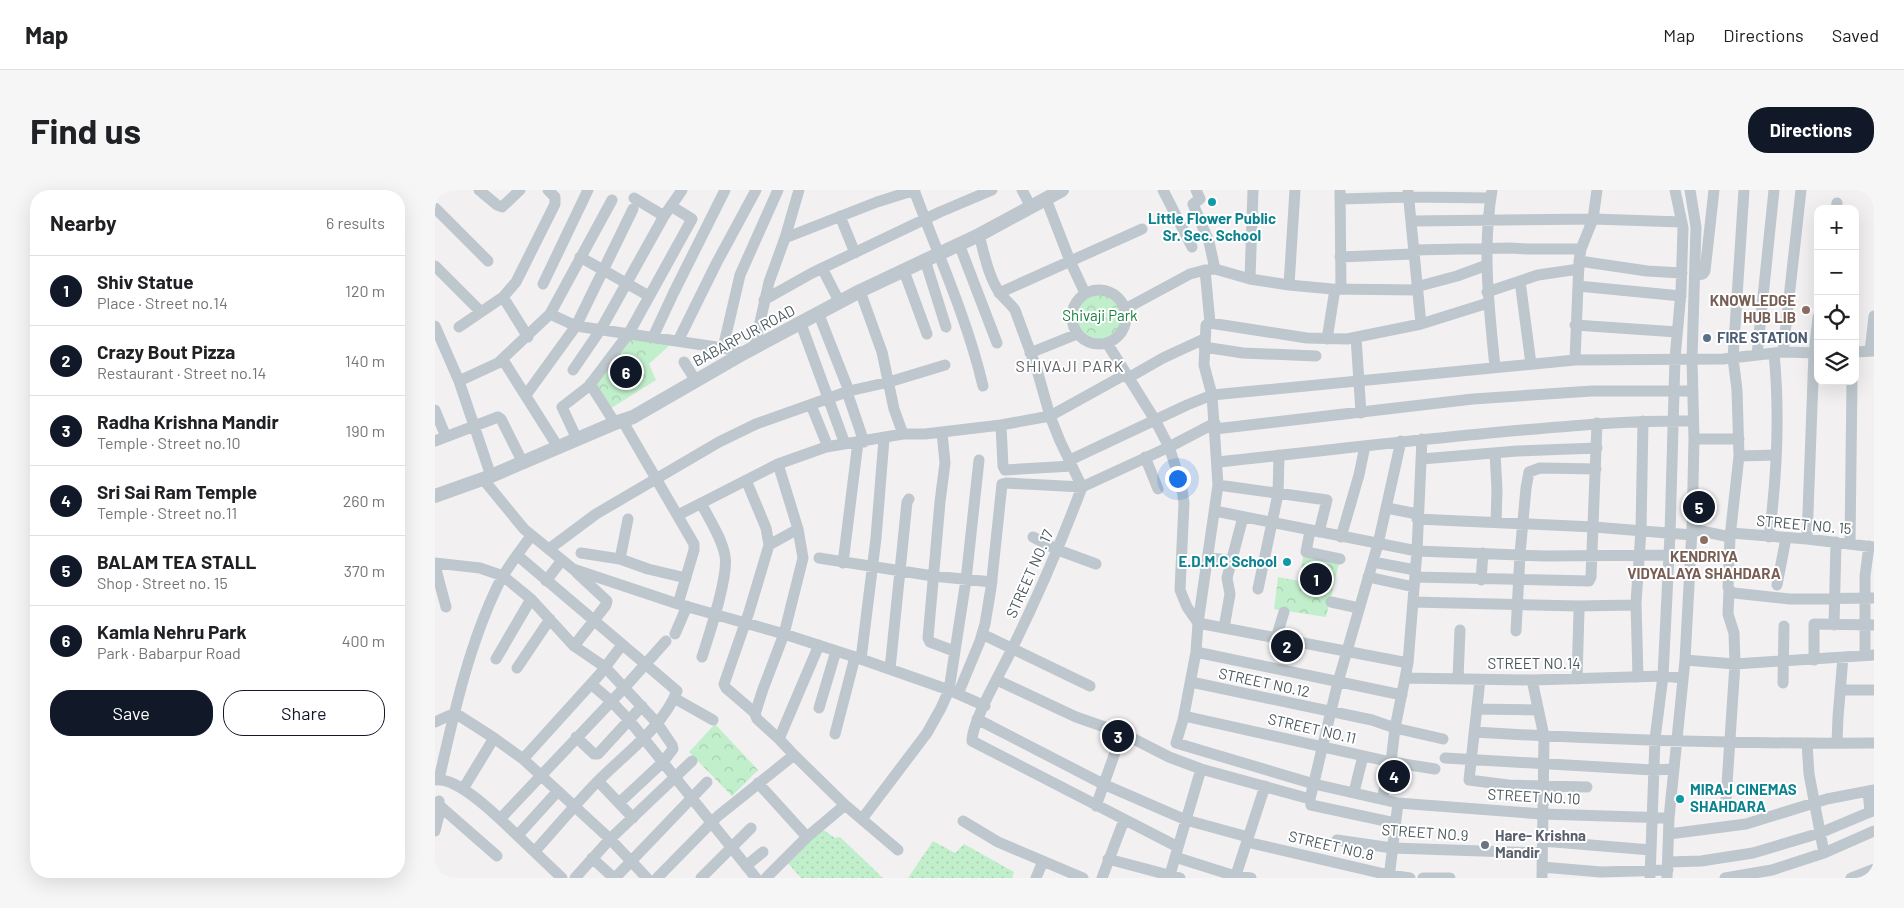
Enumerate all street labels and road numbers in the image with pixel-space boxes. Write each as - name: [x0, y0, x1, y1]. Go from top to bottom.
- street label: BABARPUR ROAD: [689, 301, 798, 370]
- street label: STREET NO. 15: [1756, 511, 1852, 537]
- street label: STREET NO. 17: [1002, 527, 1057, 621]
- street label: STREET NO.14: [1488, 654, 1580, 672]
- street label: STREET NO.12: [1217, 664, 1311, 700]
- street label: STREET NO.11: [1266, 709, 1358, 747]
- street label: STREET NO.10: [1487, 785, 1581, 807]
- street label: STREET NO.9: [1381, 820, 1469, 844]
- street label: STREET NO.8: [1287, 826, 1376, 864]

